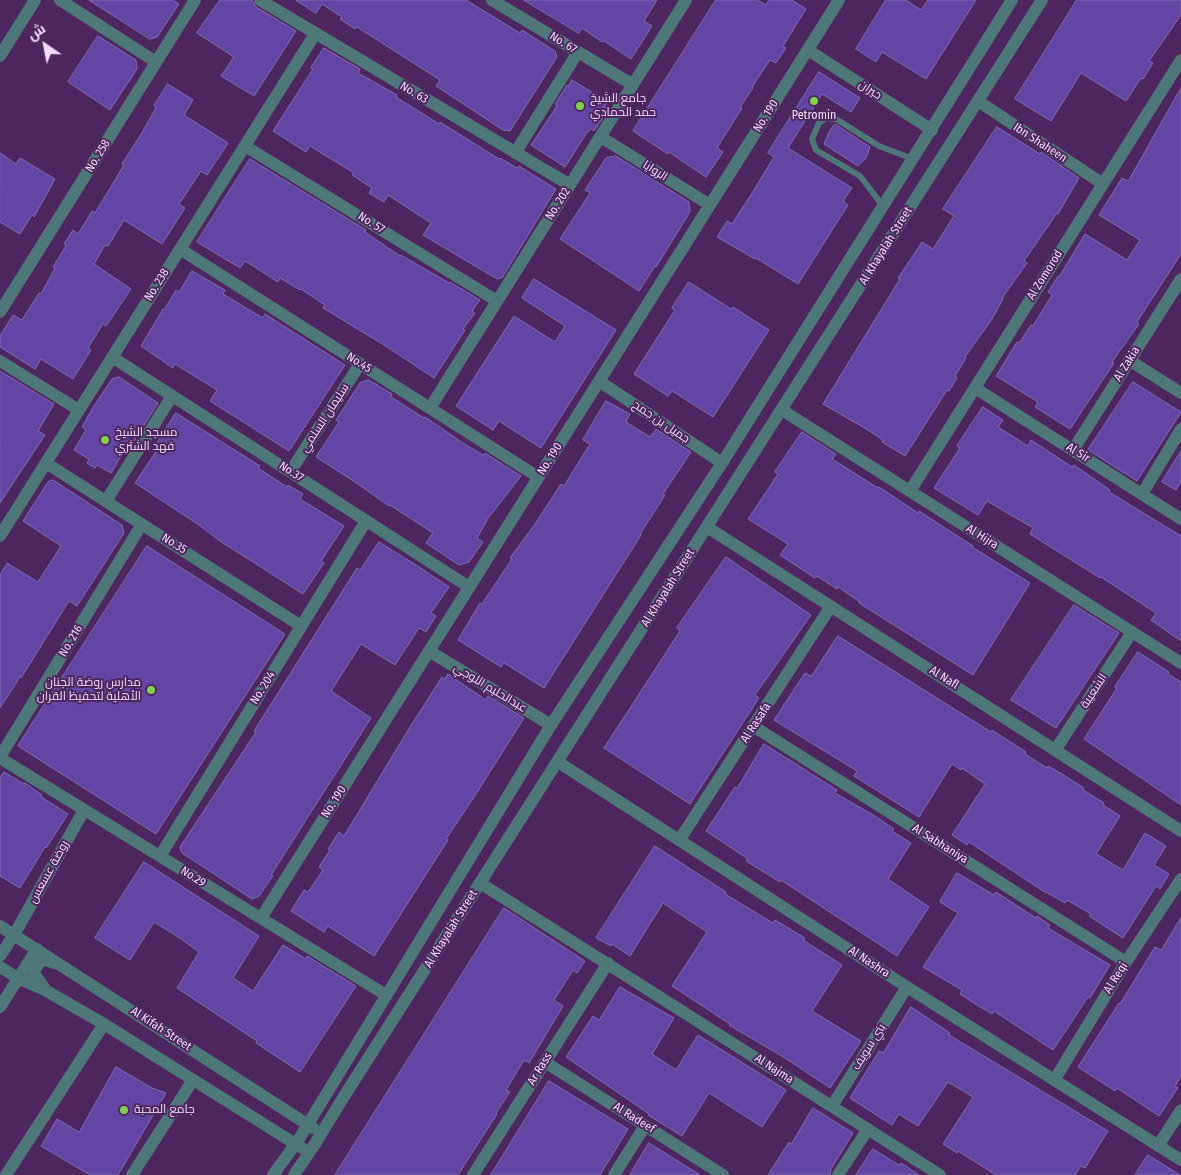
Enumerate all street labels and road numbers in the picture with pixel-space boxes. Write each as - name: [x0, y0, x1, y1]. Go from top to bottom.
- street label: No. 67: [547, 29, 579, 57]
- street label: حيران: [856, 77, 884, 103]
- street label: No. 63: [397, 79, 431, 107]
- street label: No. 190: [750, 97, 782, 135]
- street label: Ibn Shaheen: [1010, 120, 1070, 166]
- street label: No. 258: [82, 137, 114, 175]
- street label: الروايا: [640, 158, 670, 184]
- street label: No. 202: [542, 185, 574, 223]
- street label: Al Khayalah Street: [856, 204, 916, 288]
- street label: No. 57: [355, 209, 387, 237]
- street label: Al Zomorod: [1024, 247, 1066, 303]
- street label: No. 238: [141, 266, 173, 304]
- street label: Al Zakia: [1111, 344, 1143, 384]
- street label: No.45: [344, 350, 374, 376]
- street label: سليمان السلمي: [297, 381, 353, 455]
- street label: جميل بن جمح: [630, 398, 692, 446]
- street label: No. 190: [534, 440, 566, 478]
- street label: Al Sir: [1063, 440, 1093, 466]
- street label: No.37: [276, 459, 306, 485]
- street label: Al Hijra: [963, 522, 1001, 552]
- street label: No.35: [159, 531, 189, 557]
- street label: Al Khayalah Street: [638, 546, 698, 630]
- street label: No. 216: [56, 623, 86, 659]
- street label: عبدالحليم اللوجي: [451, 660, 529, 716]
- street label: Al Nafl: [927, 663, 961, 693]
- street label: No. 204: [247, 669, 279, 707]
- street label: الشعيبة: [1077, 671, 1111, 711]
- street label: Al Rasafa: [738, 700, 774, 746]
- street label: No. 190: [318, 783, 350, 821]
- street label: Al Sabhaniya: [909, 821, 971, 867]
- street label: روضة عسعس: [26, 838, 72, 906]
- street label: No.29: [178, 864, 208, 890]
- street label: Al Khayalah Street: [421, 887, 481, 971]
- street label: Al Nashra: [846, 943, 892, 981]
- street label: Al Reqi: [1101, 960, 1131, 996]
- street label: Al Kifah Street: [128, 1004, 194, 1054]
- street label: بني سويف: [849, 1021, 889, 1073]
- street label: Ar Rass: [524, 1050, 556, 1088]
- street label: Al Najma: [752, 1051, 796, 1087]
- street label: Al Radeef: [610, 1100, 658, 1136]

